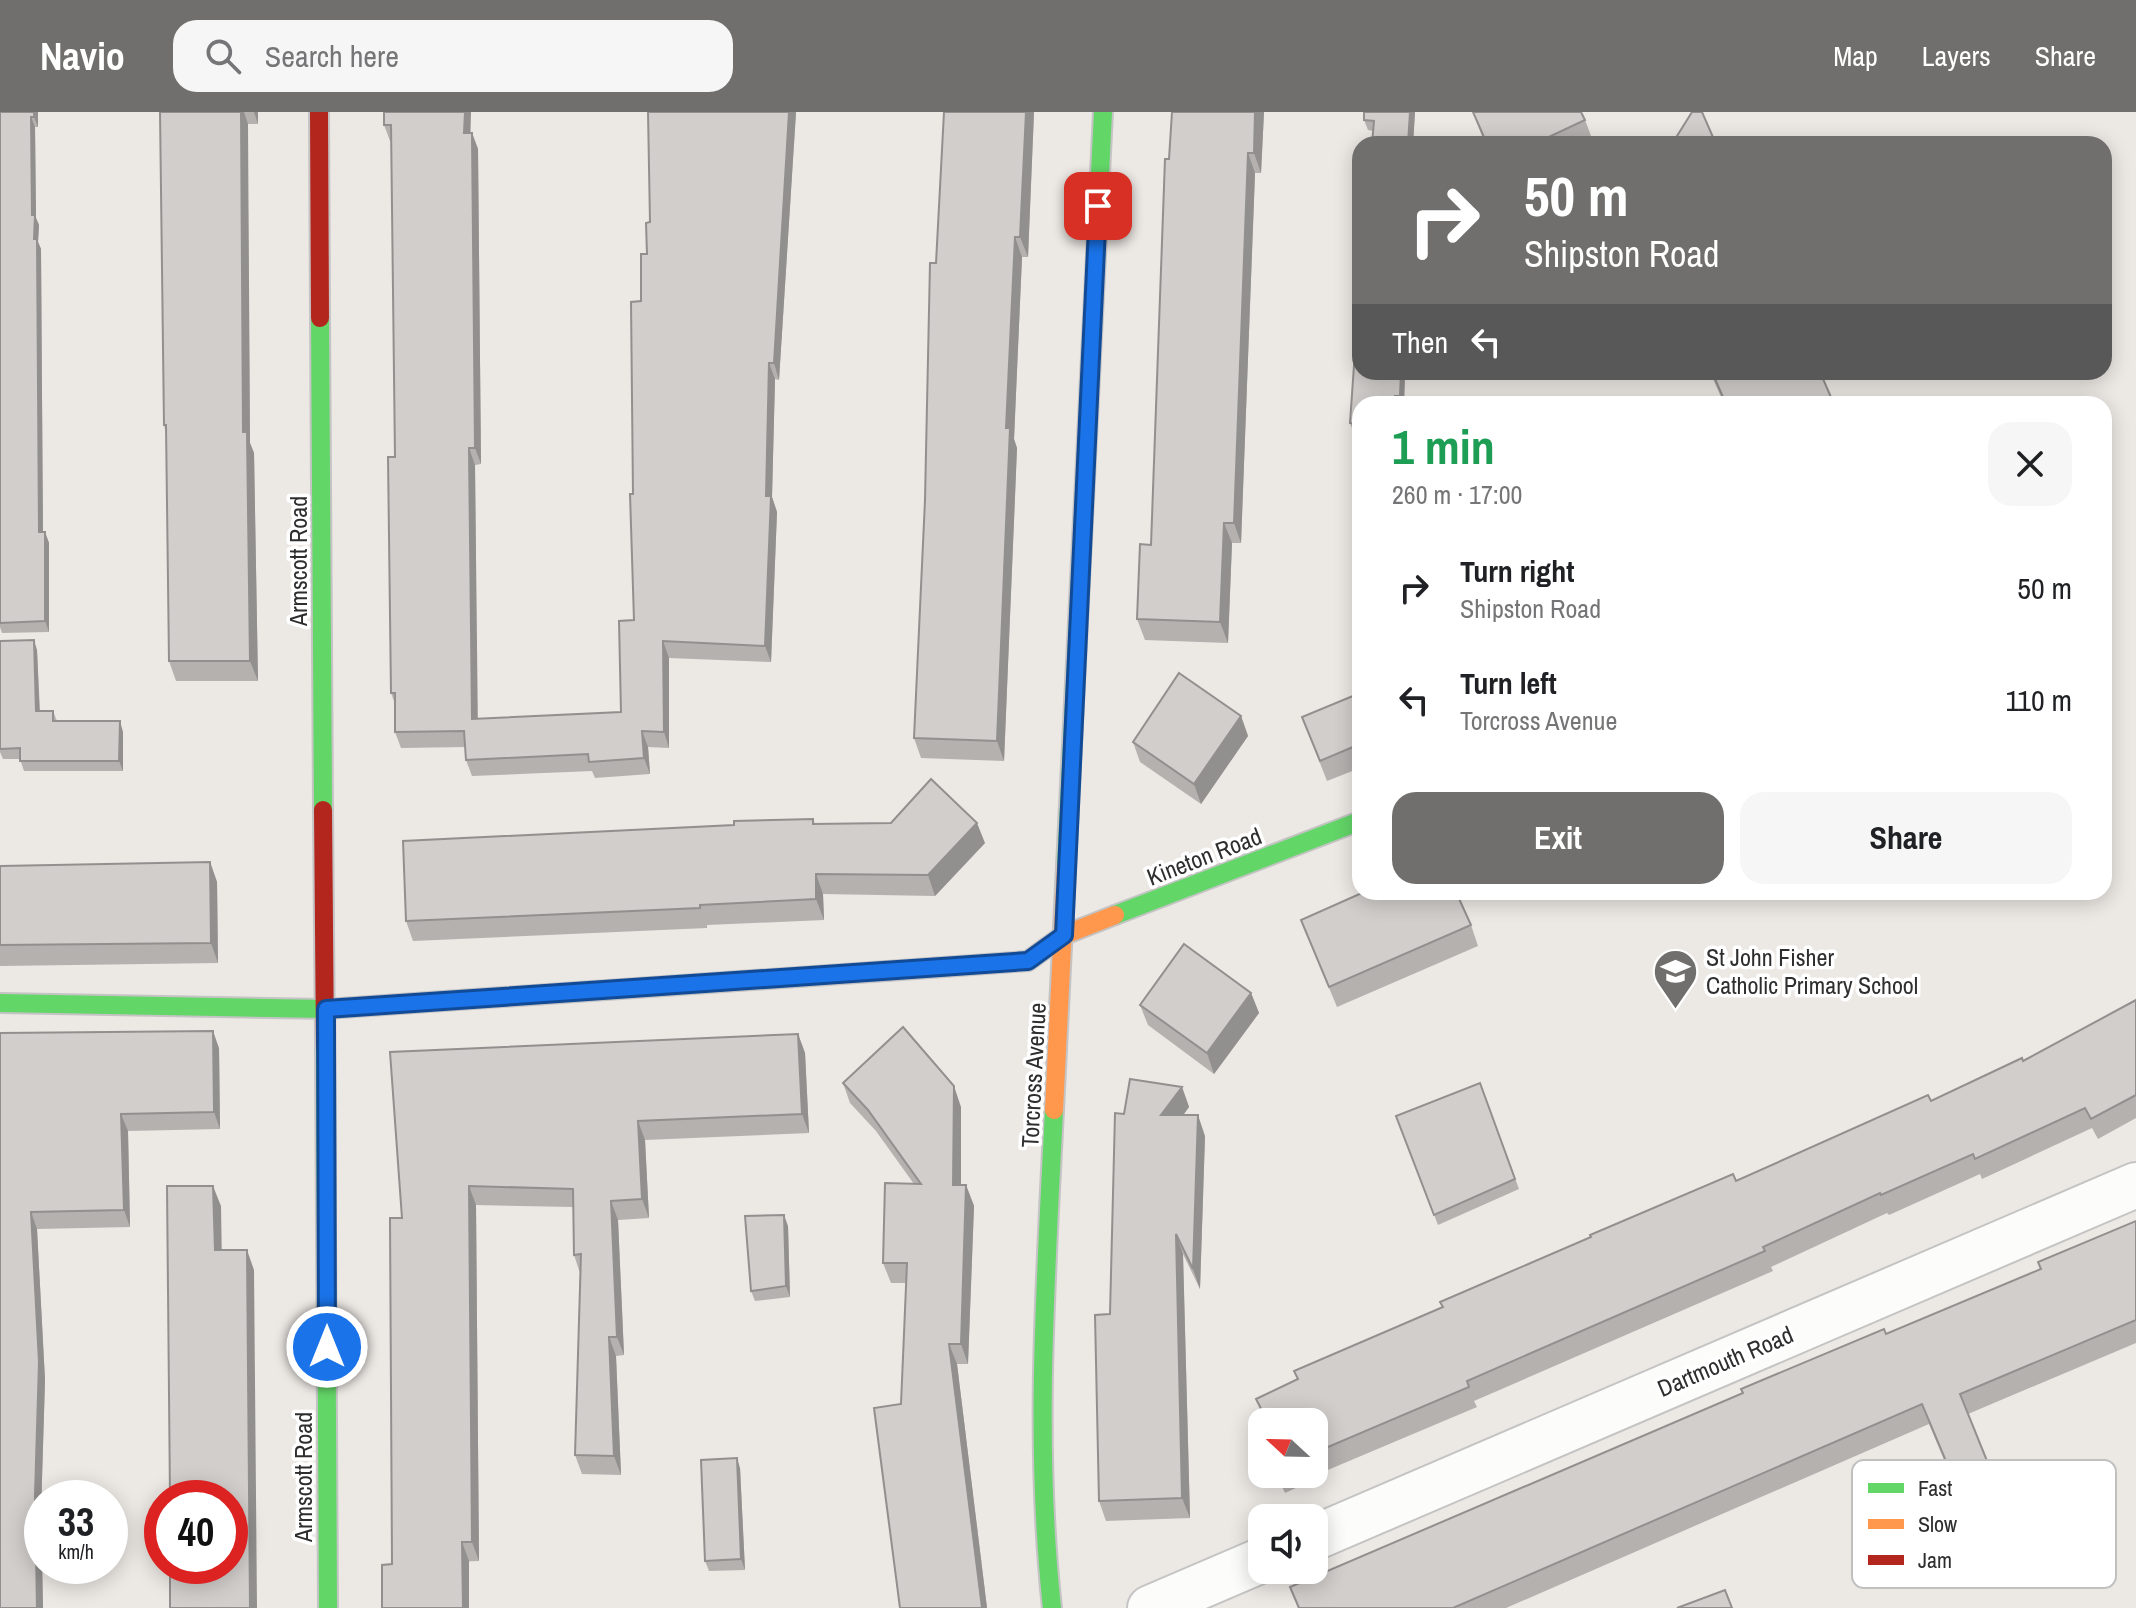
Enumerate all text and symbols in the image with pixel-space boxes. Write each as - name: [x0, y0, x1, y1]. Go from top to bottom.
- search box: [173, 20, 733, 92]
- text: Navio: [40, 31, 125, 82]
- icon: search: [201, 34, 245, 78]
- text: Search here: [265, 36, 399, 76]
- text: Map: [1833, 37, 1878, 75]
- text: Layers: [1922, 37, 1991, 75]
- text: Share: [2035, 37, 2096, 75]
- text: 50 m: [1524, 158, 1629, 233]
- icon: right: [1392, 168, 1496, 272]
- pin: [1064, 172, 1132, 240]
- icon: arrive: [1076, 184, 1120, 228]
- text: Shipston Road: [1524, 230, 1719, 278]
- icon: left: [1464, 320, 1508, 364]
- text: Then: [1392, 322, 1448, 362]
- text: 1 min: [1392, 414, 1495, 479]
- button: close: [1988, 422, 2072, 506]
- text: 260 m · 17:00: [1392, 477, 1522, 512]
- street label: Armscott Road: [282, 496, 314, 627]
- text: Turn right: [1460, 551, 1574, 591]
- icon: right: [1392, 566, 1436, 610]
- text: 50 m: [2017, 568, 2072, 608]
- text: Shipston Road: [1460, 591, 1601, 626]
- text: Turn left: [1460, 663, 1557, 703]
- icon: left: [1392, 678, 1436, 722]
- text: 110 m: [2005, 680, 2072, 720]
- text: Torcross Avenue: [1460, 703, 1617, 738]
- button: Exit: [1392, 792, 1724, 884]
- button: Share: [1740, 792, 2072, 884]
- street label: Kineton Road: [1142, 819, 1266, 893]
- place label: St John Fisher Catholic Primary School: [1706, 941, 1918, 1001]
- school or university icon: St John Fisher Catholic Primary School: [1651, 947, 1699, 1010]
- street label: Torcross Avenue: [1013, 1002, 1053, 1148]
- position arrow: [285, 1305, 369, 1389]
- street label: Dartmouth Road: [1652, 1318, 1798, 1404]
- north arrow: [1248, 1408, 1328, 1488]
- map controls: [1248, 1408, 1328, 1584]
- street label: Armscott Road: [287, 1412, 319, 1543]
- legend: [1852, 1460, 2116, 1588]
- text: Fast: [1918, 1473, 1952, 1503]
- speed limit sign: 40: [144, 1480, 248, 1584]
- text: 33: [58, 1495, 94, 1548]
- button: sound: [1248, 1504, 1328, 1584]
- text: Slow: [1918, 1509, 1957, 1539]
- text: km/h: [58, 1538, 94, 1565]
- text: Jam: [1918, 1545, 1952, 1575]

